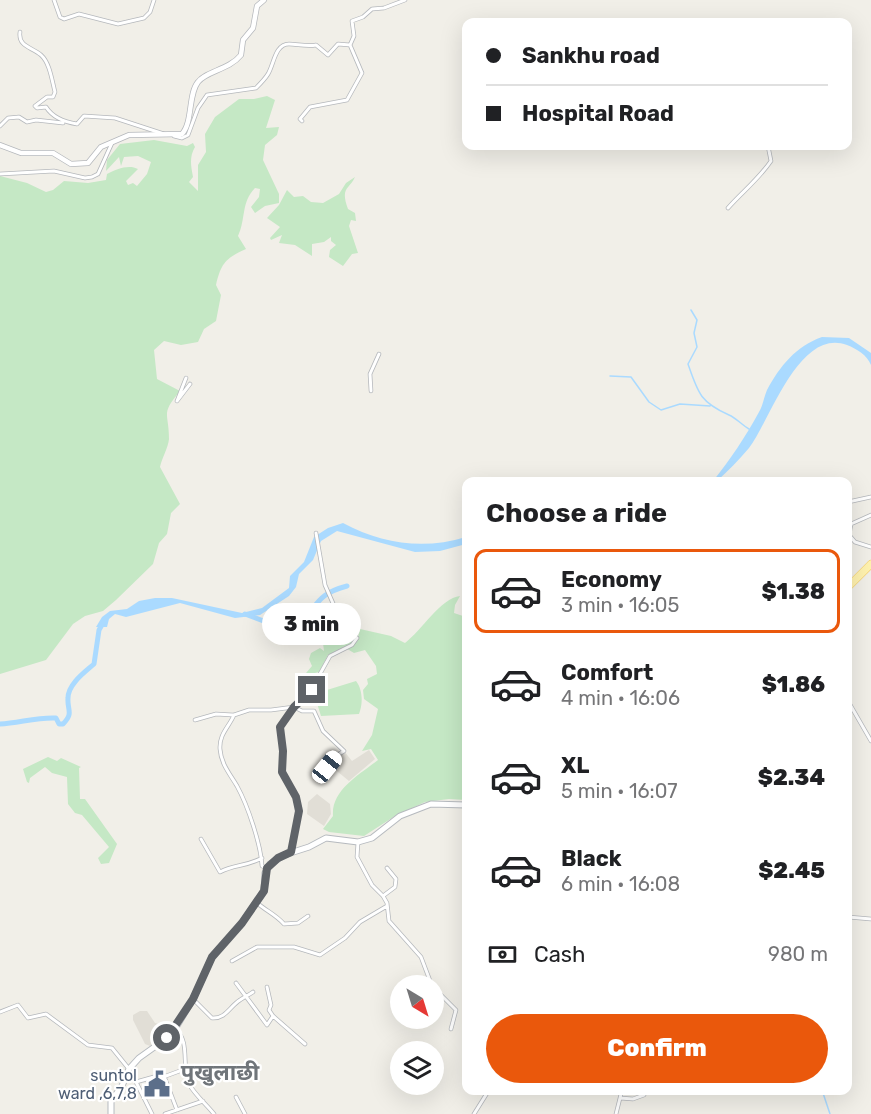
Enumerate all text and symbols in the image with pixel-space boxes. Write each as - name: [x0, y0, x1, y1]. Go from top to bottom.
- text: Sankhu road: [522, 42, 660, 69]
- text: Hospital Road: [522, 100, 674, 127]
- text: Choose a ride: [486, 497, 667, 529]
- icon: car: [489, 564, 543, 618]
- text: Economy: [561, 566, 662, 593]
- text: $1.38: [761, 578, 825, 605]
- text: 3 min · 16:05: [561, 593, 679, 617]
- callout: 3 min: [262, 603, 362, 645]
- text: 3 min: [284, 612, 339, 636]
- icon: car: [489, 657, 543, 711]
- text: Comfort: [561, 659, 653, 686]
- text: $1.86: [762, 671, 825, 698]
- route end: [298, 676, 325, 703]
- text: 4 min · 16:06: [561, 686, 680, 710]
- car: [309, 747, 345, 787]
- icon: car: [489, 750, 543, 804]
- text: XL: [561, 752, 589, 779]
- text: $2.34: [758, 764, 825, 791]
- text: 5 min · 16:07: [561, 779, 678, 803]
- icon: car: [489, 843, 543, 897]
- text: Black: [561, 845, 622, 872]
- text: $2.45: [758, 857, 825, 884]
- text: 6 min · 16:08: [561, 872, 680, 896]
- icon: cash: [486, 938, 519, 971]
- text: Cash: [534, 941, 585, 968]
- text: 980 m: [768, 942, 828, 966]
- north arrow: [390, 975, 444, 1029]
- map controls: [390, 975, 444, 1095]
- button: Confirm: [486, 1014, 828, 1083]
- route start: [153, 1024, 180, 1051]
- button: layers: [390, 1041, 444, 1095]
- district label: पुखुलाछी: [181, 1059, 260, 1086]
- place label: suntol ward ,6,7,8: [58, 1066, 137, 1103]
- public building icon: suntol ward ,6,7,8: [142, 1069, 172, 1099]

